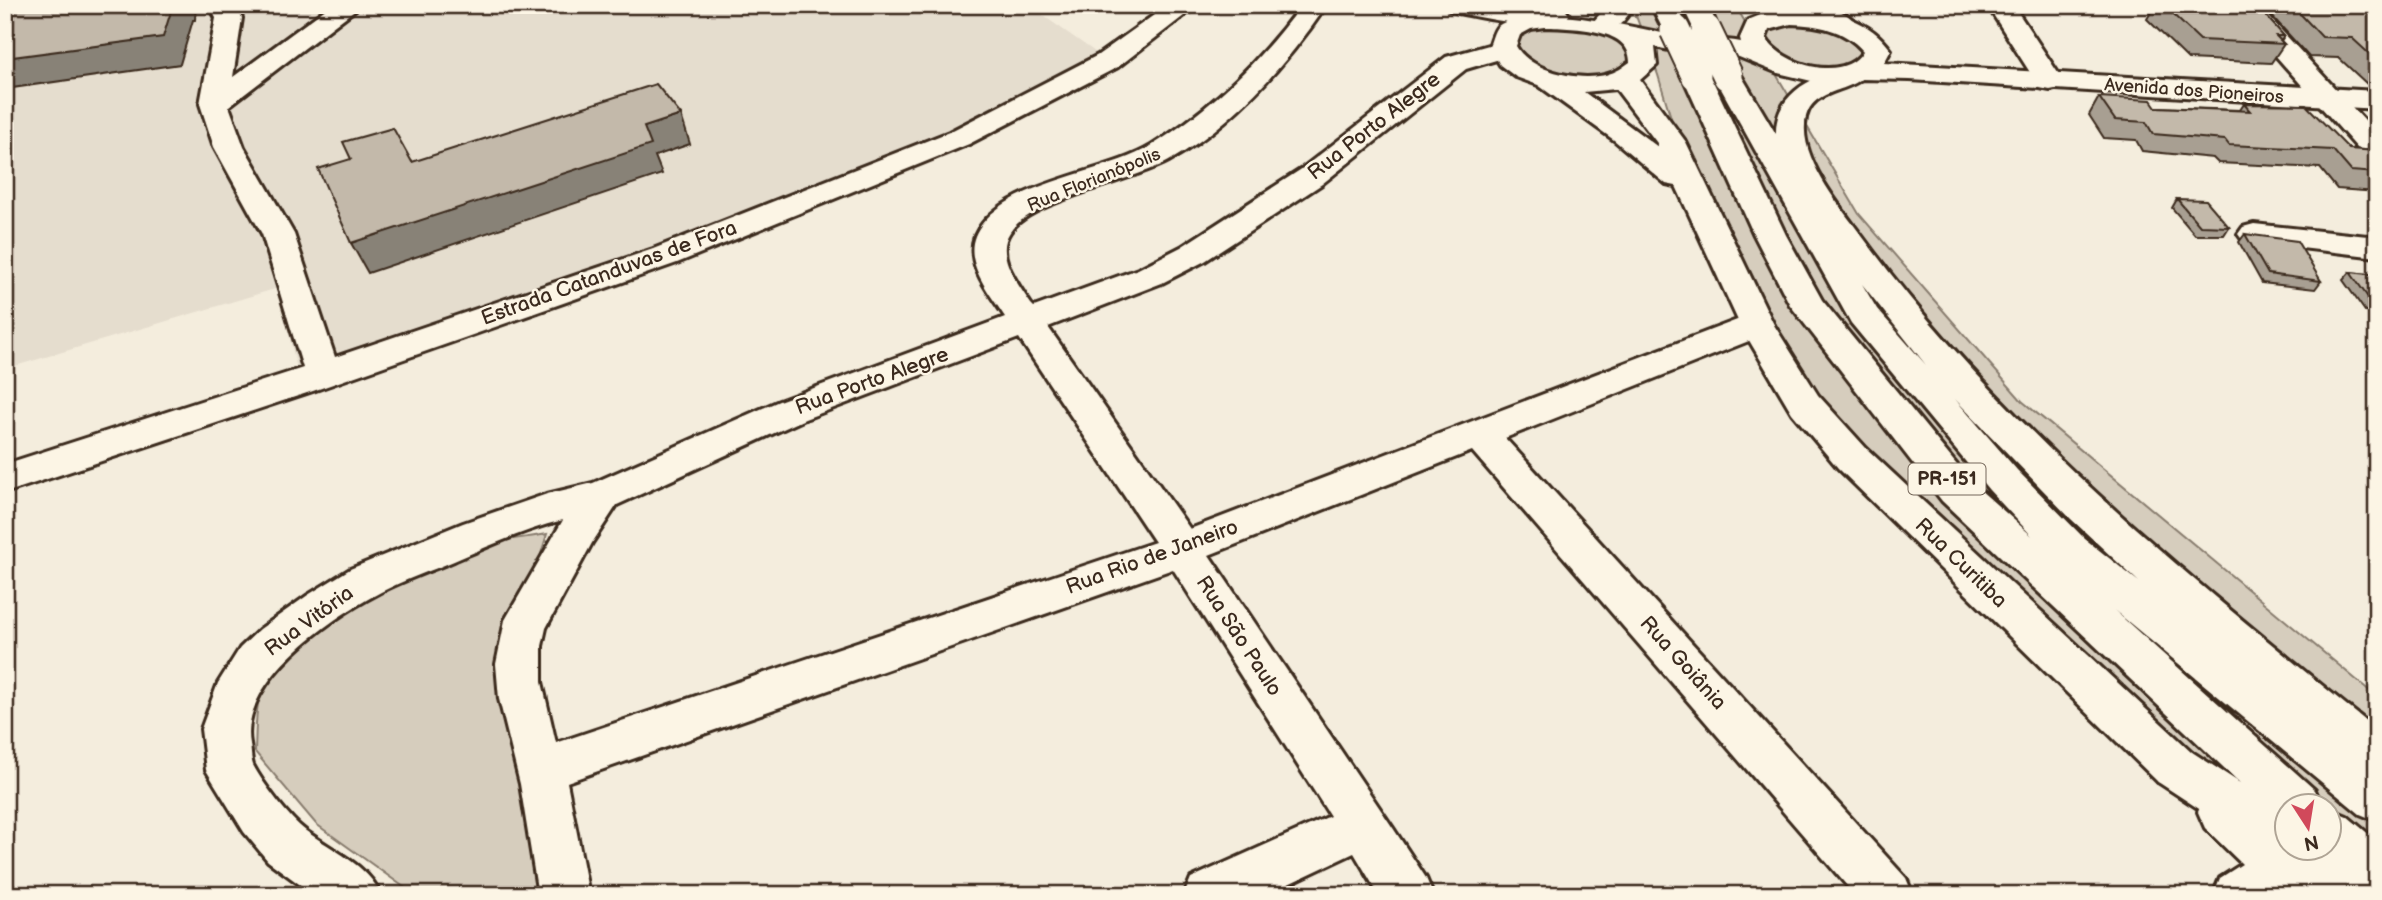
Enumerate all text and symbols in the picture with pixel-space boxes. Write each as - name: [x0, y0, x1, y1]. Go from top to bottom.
- street label: Rua Porto Alegre: [1303, 67, 1445, 185]
- street label: Avenida dos Pioneiros: [2104, 74, 2284, 108]
- street label: Rua Florianópolis: [1024, 144, 1164, 216]
- street label: Estrada Catanduvas de Fora: [478, 215, 740, 331]
- street label: Rua Porto Alegre: [792, 342, 952, 420]
- road number: PR-151: [1909, 464, 1986, 494]
- street label: Rua Curitiba: [1910, 513, 2012, 613]
- street label: Rua Rio de Janeiro: [1062, 514, 1242, 600]
- street label: Rua São Paulo: [1191, 571, 1287, 701]
- street label: Rua Vitória: [260, 580, 358, 662]
- street label: Rua Goiânia: [1634, 611, 1732, 715]
- north arrow: [2274, 792, 2344, 862]
- text: N: [2302, 829, 2321, 855]

